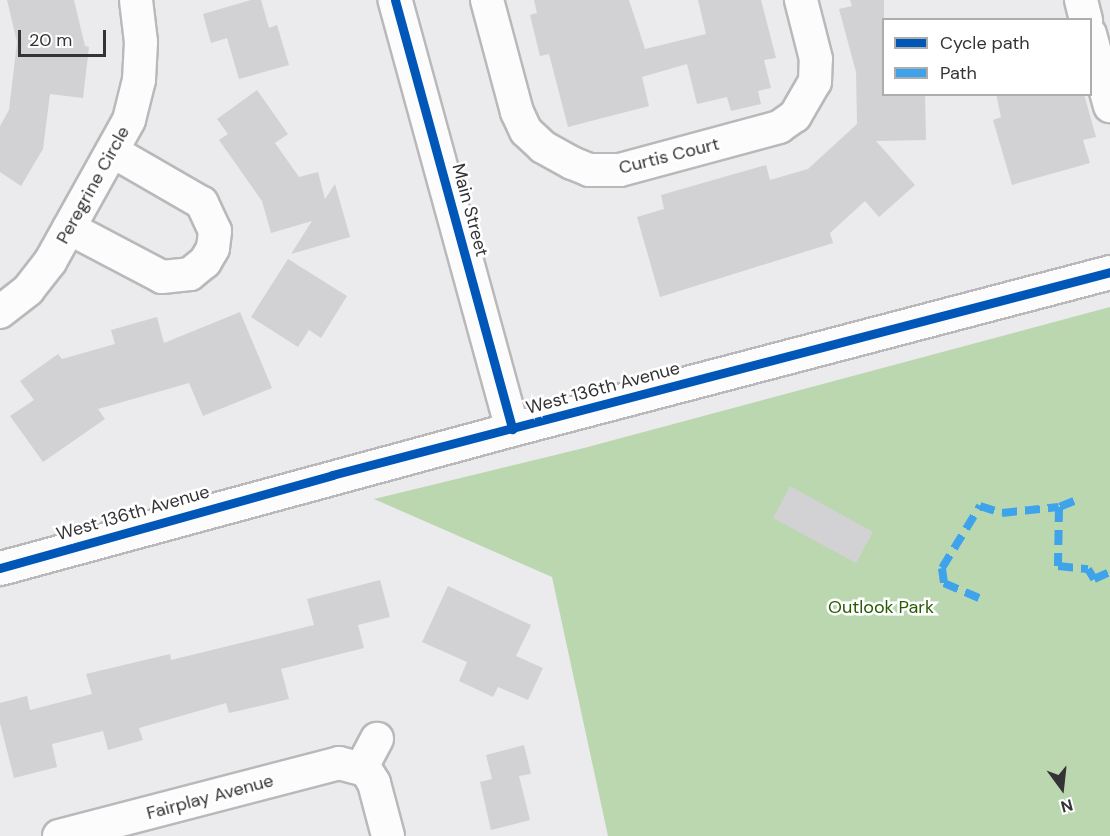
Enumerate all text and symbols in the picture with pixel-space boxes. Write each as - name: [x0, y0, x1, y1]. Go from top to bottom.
- scale bar: [21, 18, 110, 56]
- legend: [882, 18, 1092, 96]
- text: 20 m: [29, 28, 72, 52]
- text: Cycle path: [940, 31, 1030, 55]
- text: Path: [940, 61, 977, 85]
- street label: Peregrine Circle: [52, 122, 134, 248]
- street label: Curtis Court: [617, 133, 721, 179]
- street label: Main Street: [447, 161, 493, 259]
- street label: West 136th Avenue: [524, 357, 682, 419]
- street label: West 136th Avenue: [54, 481, 212, 545]
- park label: Outlook Park: [828, 596, 934, 618]
- north arrow: [1032, 758, 1092, 818]
- street label: Fairplay Avenue: [144, 770, 276, 824]
- text: N: [1058, 794, 1075, 818]

